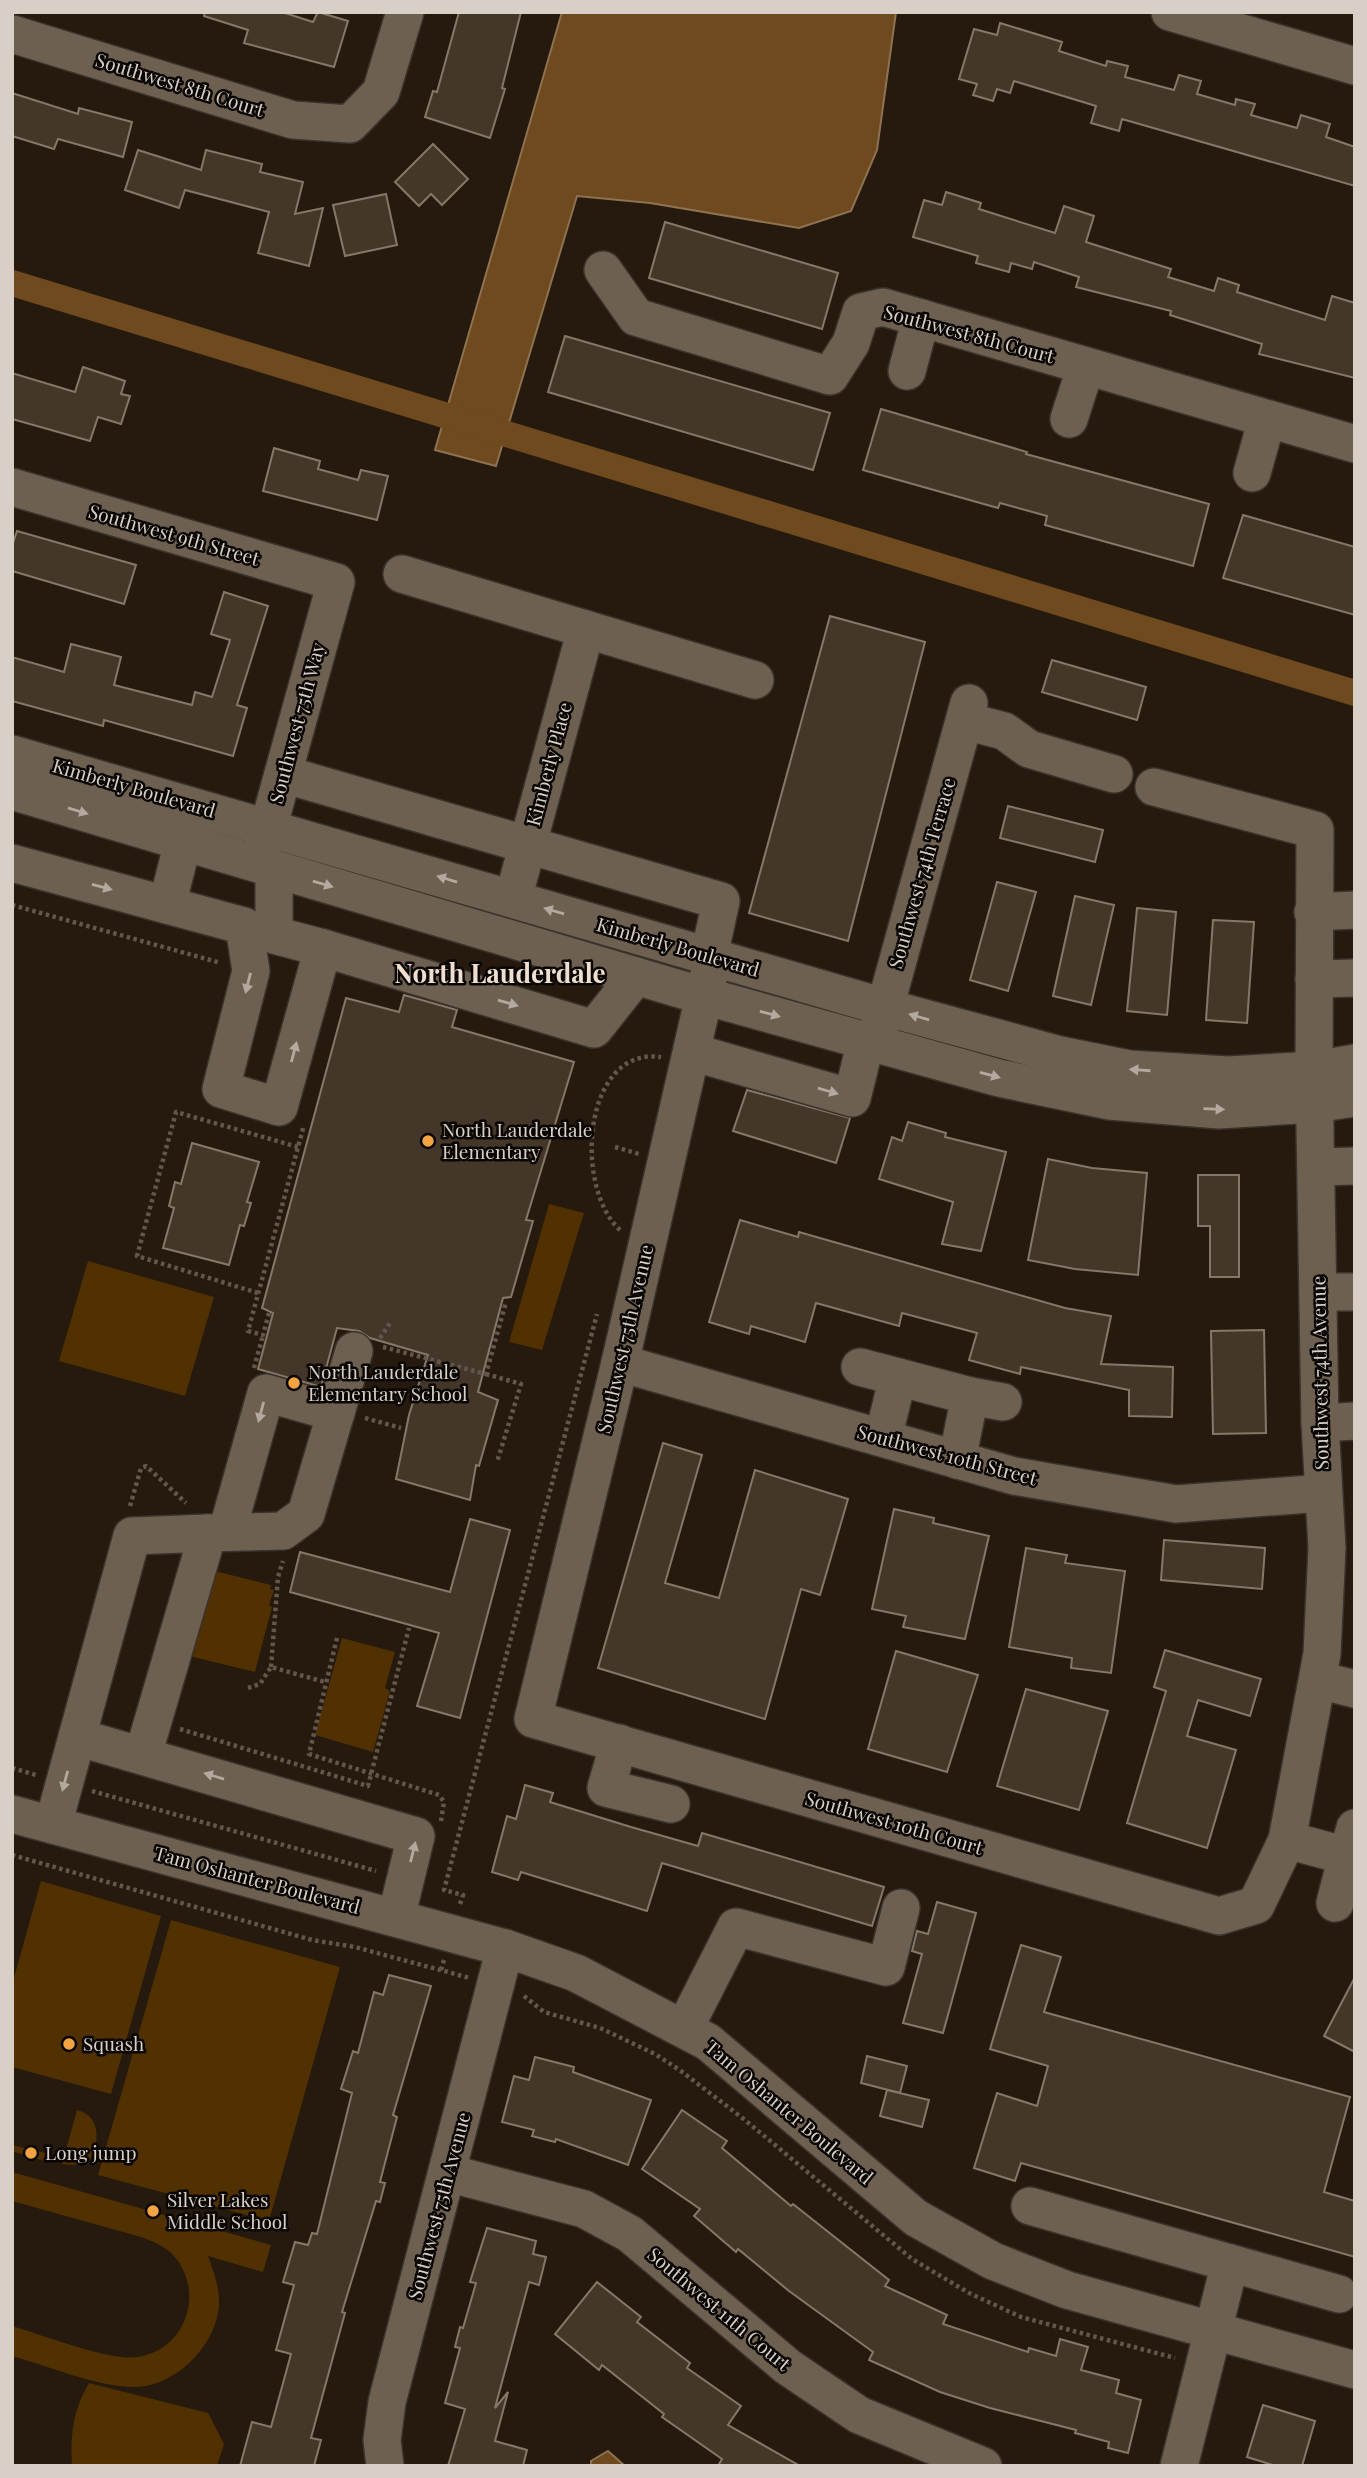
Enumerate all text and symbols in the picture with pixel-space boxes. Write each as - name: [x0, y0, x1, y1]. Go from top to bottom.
- street label: Southwest 8th Court: [93, 46, 268, 122]
- street label: Southwest 8th Court: [881, 298, 1058, 368]
- street label: Southwest 9th Street: [86, 497, 263, 571]
- street label: Southwest 75th Way: [262, 639, 330, 806]
- street label: Kimberly Place: [519, 699, 577, 829]
- street label: Kimberly Boulevard: [50, 751, 219, 823]
- street label: Southwest 74th Terrace: [881, 774, 961, 971]
- one-way arrow: [67, 806, 88, 816]
- one-way arrow: [437, 874, 458, 884]
- one-way arrow: [313, 879, 334, 889]
- one-way arrow: [91, 882, 113, 893]
- one-way arrow: [543, 905, 564, 915]
- street label: Kimberly Boulevard: [594, 910, 763, 982]
- district label: North Lauderdale: [394, 955, 606, 990]
- one-way arrow: [242, 972, 253, 994]
- one-way arrow: [498, 999, 519, 1009]
- one-way arrow: [760, 1010, 781, 1020]
- one-way arrow: [908, 1011, 930, 1022]
- one-way arrow: [289, 1041, 300, 1063]
- one-way arrow: [1129, 1064, 1151, 1075]
- one-way arrow: [979, 1070, 1001, 1081]
- one-way arrow: [817, 1086, 839, 1097]
- one-way arrow: [1203, 1104, 1225, 1115]
- place label: North Lauderdale Elementary: [442, 1116, 592, 1164]
- marker: North Lauderdale Elementary: [420, 1133, 436, 1149]
- street label: Southwest 75th Avenue: [590, 1242, 658, 1436]
- street label: Southwest 74th Avenue: [1304, 1276, 1334, 1470]
- place label: North Lauderdale Elementary School: [308, 1358, 468, 1406]
- marker: North Lauderdale Elementary School: [286, 1375, 302, 1391]
- one-way arrow: [255, 1401, 265, 1422]
- street label: Southwest 10th Street: [854, 1418, 1040, 1491]
- one-way arrow: [59, 1770, 70, 1792]
- one-way arrow: [203, 1770, 224, 1780]
- street label: Southwest 10th Court: [802, 1784, 987, 1860]
- street label: Tam Oshanter Boulevard: [151, 1839, 363, 1919]
- one-way arrow: [408, 1841, 419, 1863]
- place label: Squash: [83, 2030, 144, 2056]
- street label: Tam Oshanter Boulevard: [700, 2033, 879, 2189]
- marker: Squash: [61, 2036, 77, 2052]
- street label: Southwest 75th Avenue: [400, 2109, 476, 2303]
- place label: Long jump: [45, 2139, 137, 2165]
- marker: Long jump: [23, 2145, 39, 2161]
- place label: Silver Lakes Middle School: [167, 2186, 288, 2234]
- marker: Silver Lakes Middle School: [145, 2203, 161, 2219]
- street label: Southwest 11th Court: [643, 2241, 797, 2376]

